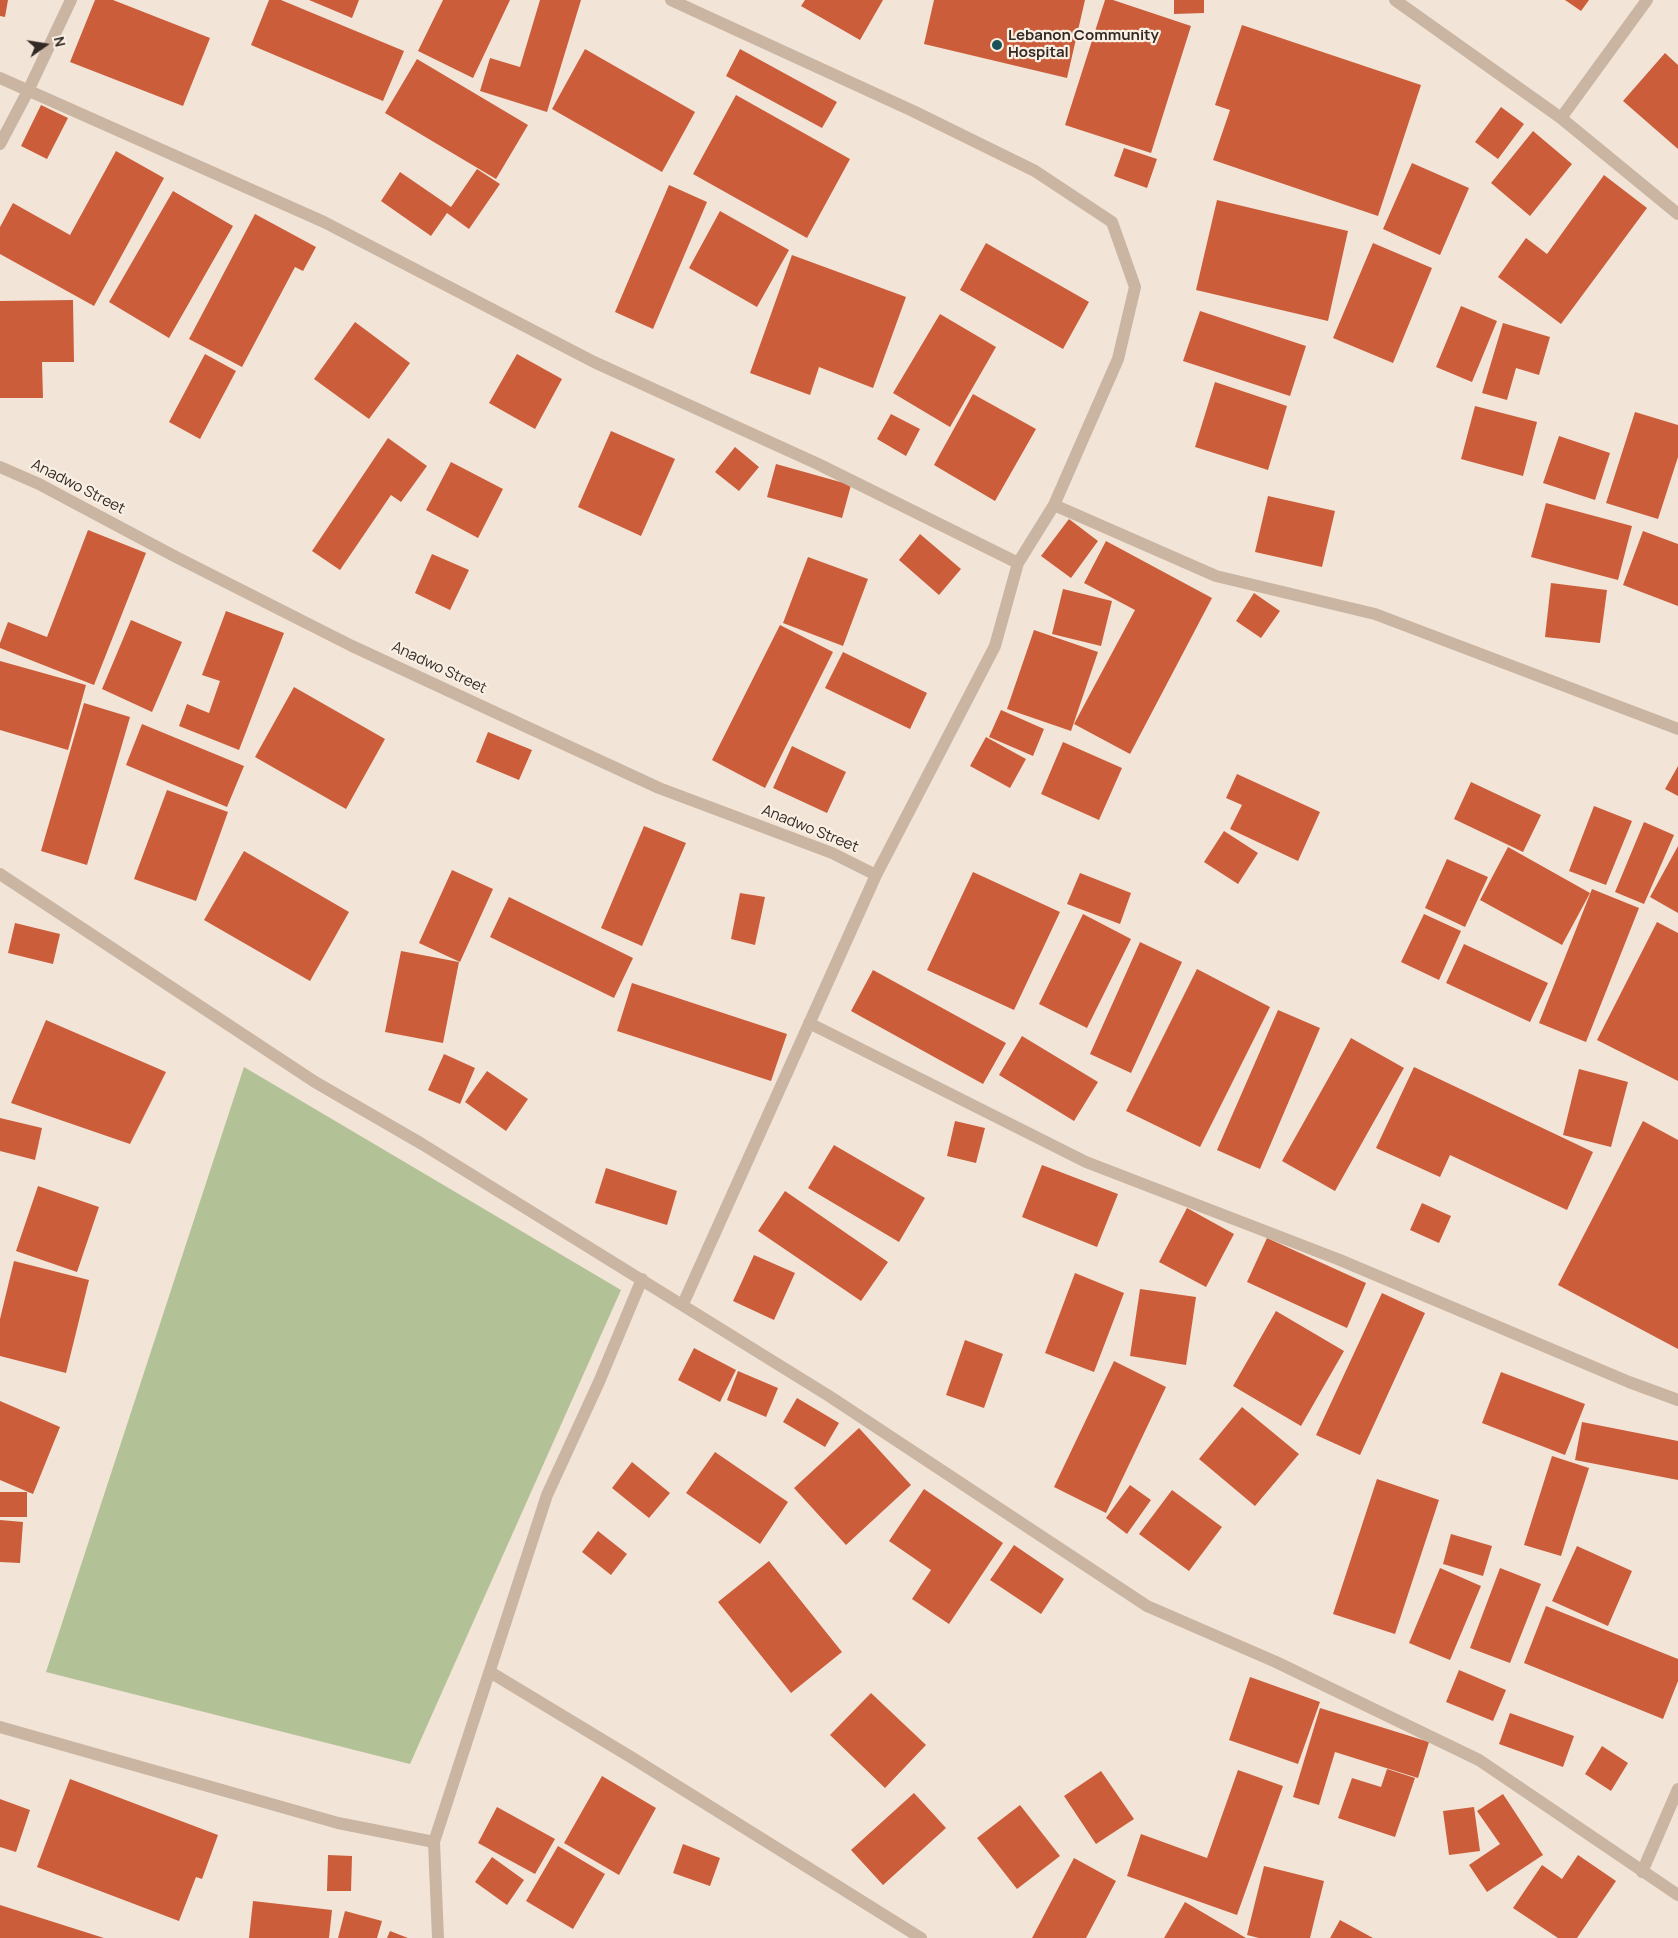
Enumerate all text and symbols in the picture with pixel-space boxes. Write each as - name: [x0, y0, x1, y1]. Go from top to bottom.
- north arrow: [20, 20, 70, 70]
- place label: Lebanon Community Hospital: [1008, 27, 1159, 62]
- text: N: [50, 34, 70, 49]
- marker: Lebanon Community Hospital: [990, 38, 1004, 52]
- street label: Anadwo Street: [28, 456, 128, 518]
- street label: Anadwo Street: [389, 638, 489, 698]
- street label: Anadwo Street: [759, 801, 861, 857]

